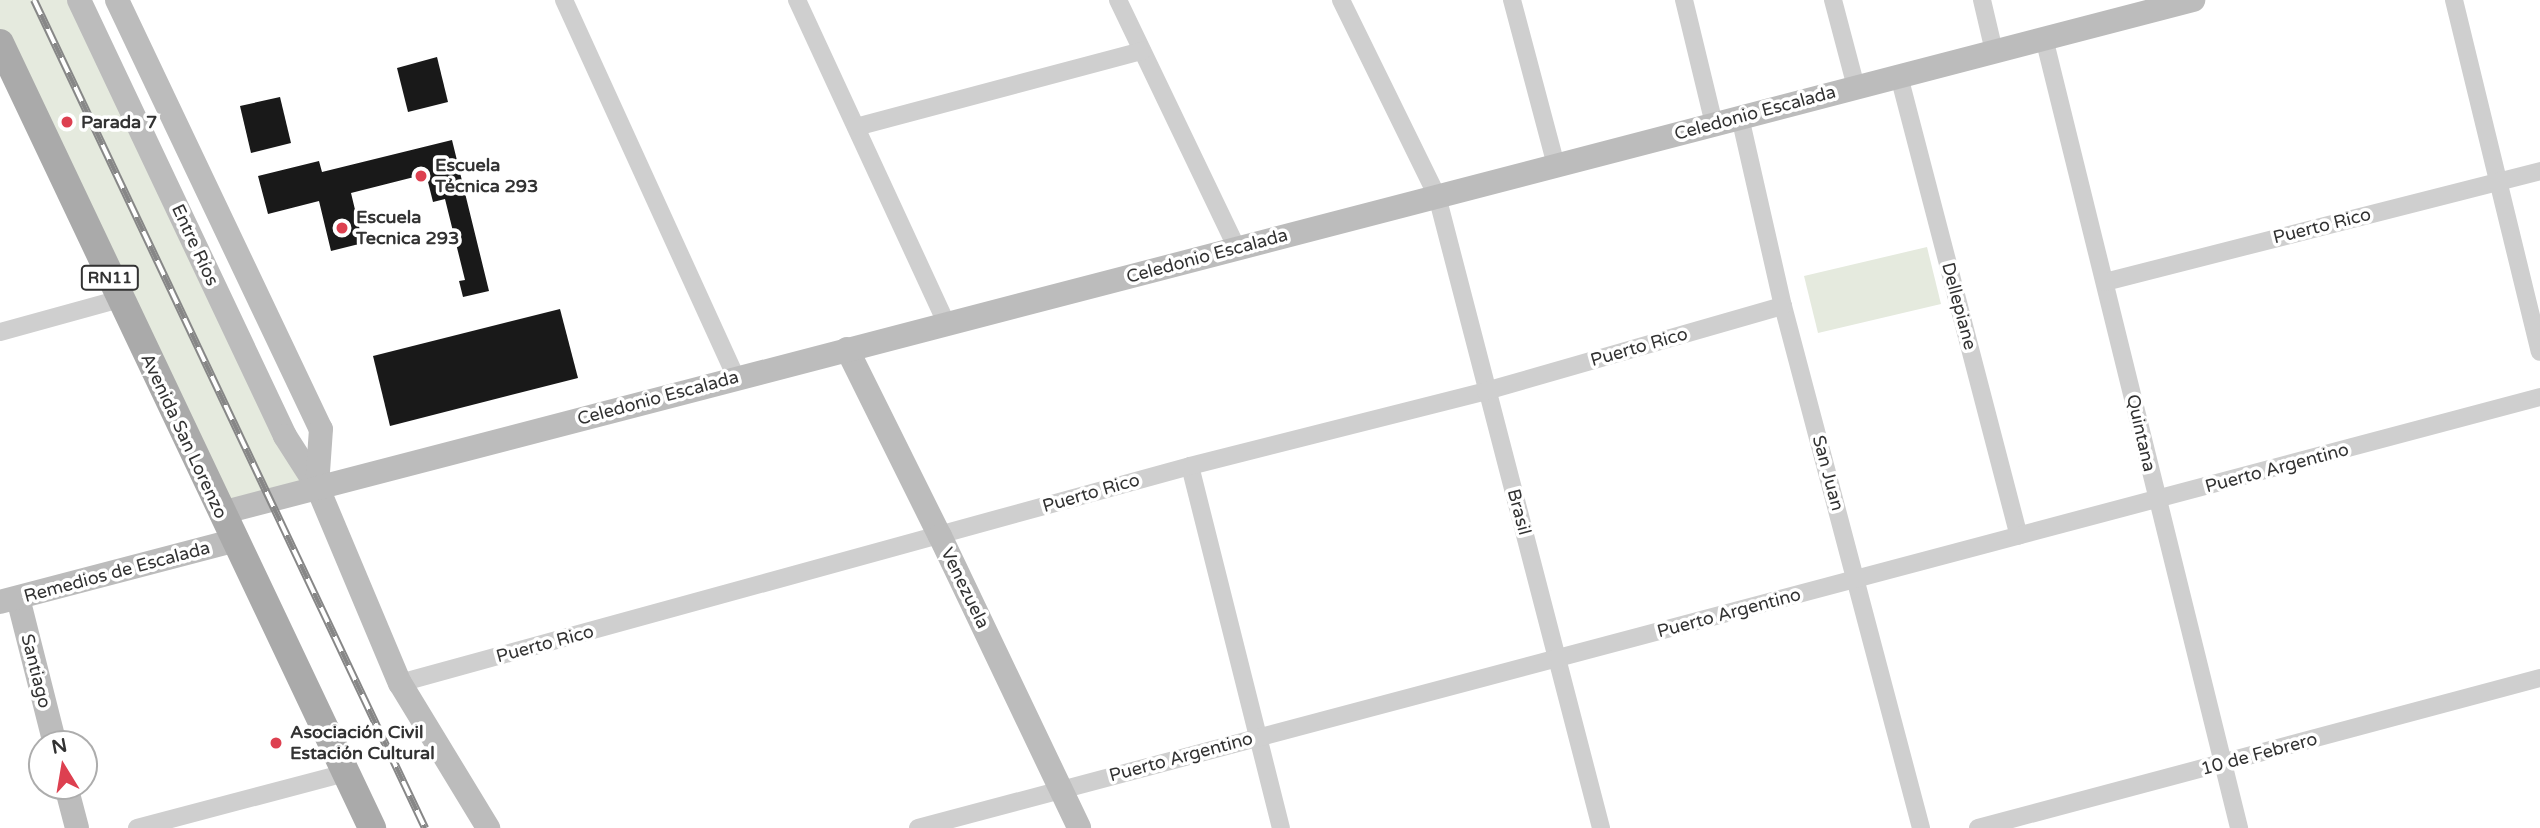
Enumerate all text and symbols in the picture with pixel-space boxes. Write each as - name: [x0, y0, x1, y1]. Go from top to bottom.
- street label: Celedonio Escalada: [1672, 81, 1838, 145]
- place label: Parada 7: [81, 111, 157, 133]
- marker: Parada 7: [59, 114, 75, 130]
- place label: Escuela Técnica 293: [435, 155, 538, 198]
- marker: Escuela Técnica 293: [413, 168, 429, 184]
- street label: Entre Ríos: [167, 201, 223, 289]
- street label: Puerto Rico: [2271, 203, 2373, 249]
- place label: Escuela Tecnica 293: [356, 207, 459, 249]
- marker: Escuela Tecnica 293: [334, 220, 350, 236]
- street label: Celedonio Escalada: [1124, 224, 1290, 288]
- street label: Dellepiane: [1937, 260, 1981, 352]
- road number: RN11: [80, 266, 140, 290]
- street label: Puerto Rico: [1588, 323, 1690, 371]
- street label: Avenida San Lorenzo: [136, 350, 232, 522]
- street label: Celedonio Escalada: [575, 366, 741, 430]
- street label: Quintana: [2122, 392, 2160, 474]
- street label: San Juan: [1808, 433, 1848, 513]
- street label: Puerto Argentino: [2203, 438, 2351, 498]
- street label: Puerto Rico: [1040, 469, 1142, 517]
- street label: Brasil: [1502, 487, 1536, 537]
- street label: Remedios de Escalada: [22, 537, 212, 607]
- street label: Venezuela: [936, 544, 994, 632]
- street label: Puerto Argentino: [1655, 583, 1803, 643]
- street label: Puerto Rico: [494, 621, 596, 667]
- street label: Santiago: [16, 632, 56, 710]
- place label: Asociación Civil Estación Cultural: [290, 722, 435, 764]
- street label: Puerto Argentino: [1107, 727, 1255, 787]
- street label: 10 de Febrero: [2198, 728, 2320, 780]
- north arrow: [28, 730, 98, 800]
- text: N: [50, 734, 69, 759]
- marker: Asociación Civil Estación Cultural: [268, 735, 284, 751]

